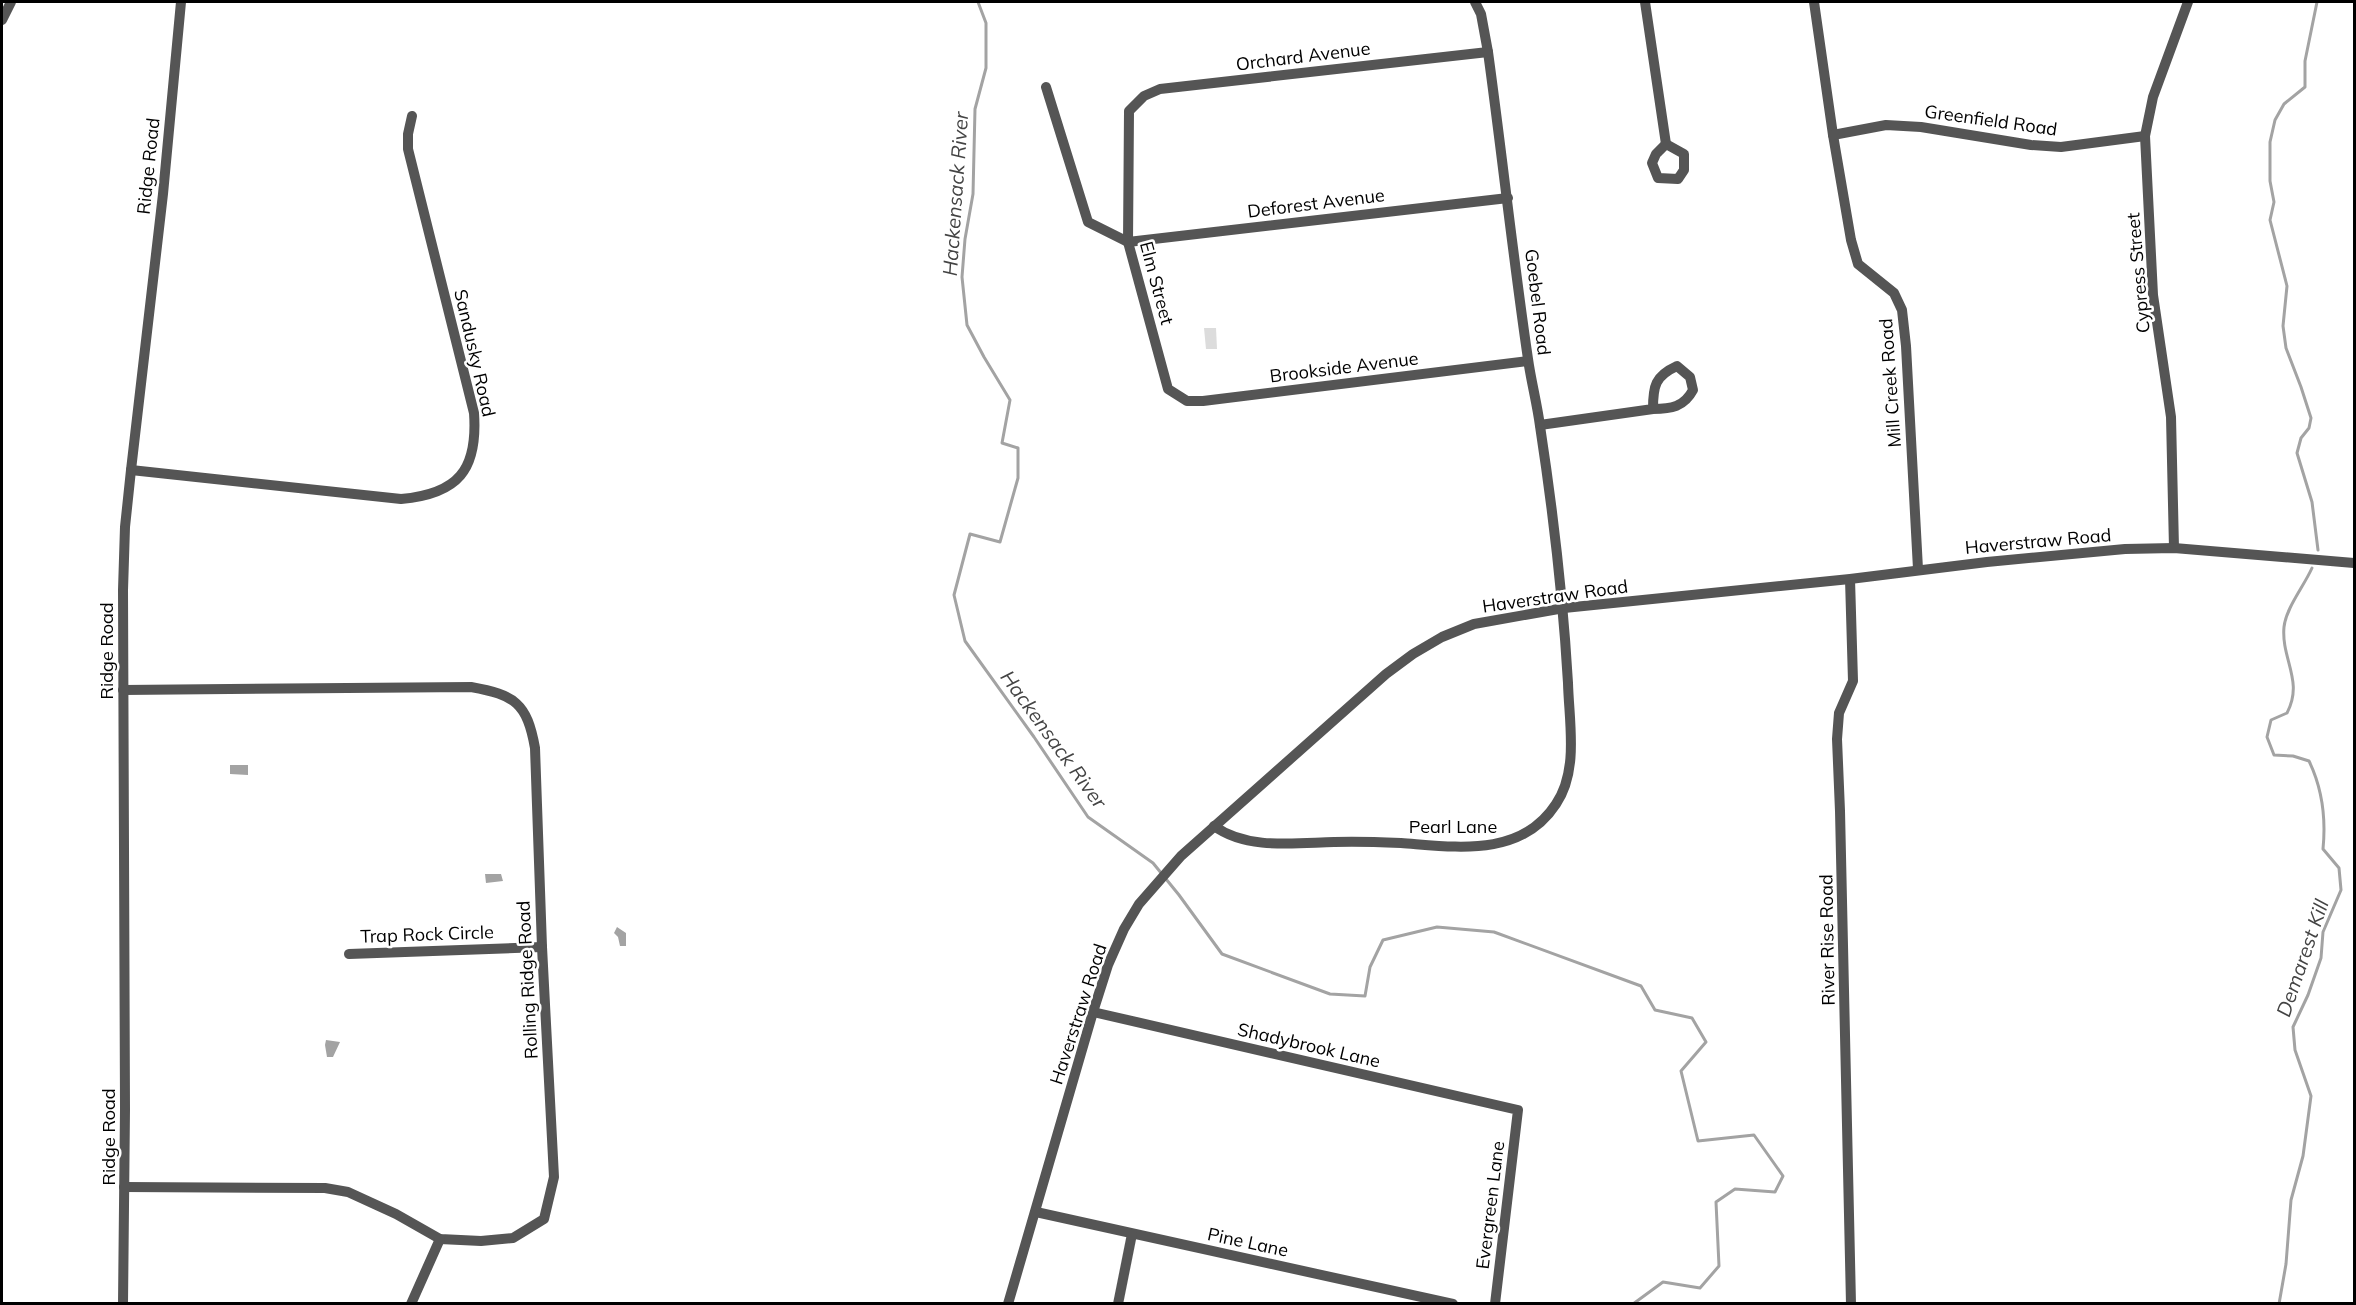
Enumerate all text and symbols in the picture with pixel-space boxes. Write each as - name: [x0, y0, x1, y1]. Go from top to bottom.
- street label: Orchard Avenue: [1235, 36, 1371, 76]
- street label: Greenfield Road: [1923, 99, 2059, 141]
- water label: Hackensack River: [937, 110, 973, 277]
- street label: Ridge Road: [131, 117, 165, 215]
- street label: Deforest Avenue: [1246, 183, 1386, 223]
- street label: Cypress Street: [2121, 212, 2155, 334]
- street label: Elm Street: [1135, 239, 1179, 327]
- street label: Goebel Road: [1520, 248, 1556, 356]
- street label: Sandusky Road: [449, 287, 501, 419]
- street label: Mill Creek Road: [1874, 318, 1906, 448]
- street label: Brookside Avenue: [1268, 346, 1420, 388]
- street label: Haverstraw Road: [1964, 523, 2112, 559]
- street label: Haverstraw Road: [1481, 574, 1629, 618]
- street label: Ridge Road: [95, 602, 118, 700]
- water label: Hackensack River: [996, 665, 1113, 813]
- street label: Pearl Lane: [1409, 815, 1497, 838]
- street label: River Rise Road: [1814, 874, 1840, 1006]
- water label: Demarest Kill: [2270, 896, 2334, 1020]
- street label: Rolling Ridge Road: [511, 900, 543, 1060]
- street label: Trap Rock Circle: [360, 920, 494, 948]
- street label: Haverstraw Road: [1044, 941, 1112, 1087]
- street label: Shadybrook Lane: [1235, 1017, 1383, 1073]
- street label: Ridge Road: [97, 1088, 120, 1186]
- street label: Evergreen Lane: [1471, 1140, 1509, 1270]
- street label: Pine Lane: [1206, 1222, 1290, 1262]

